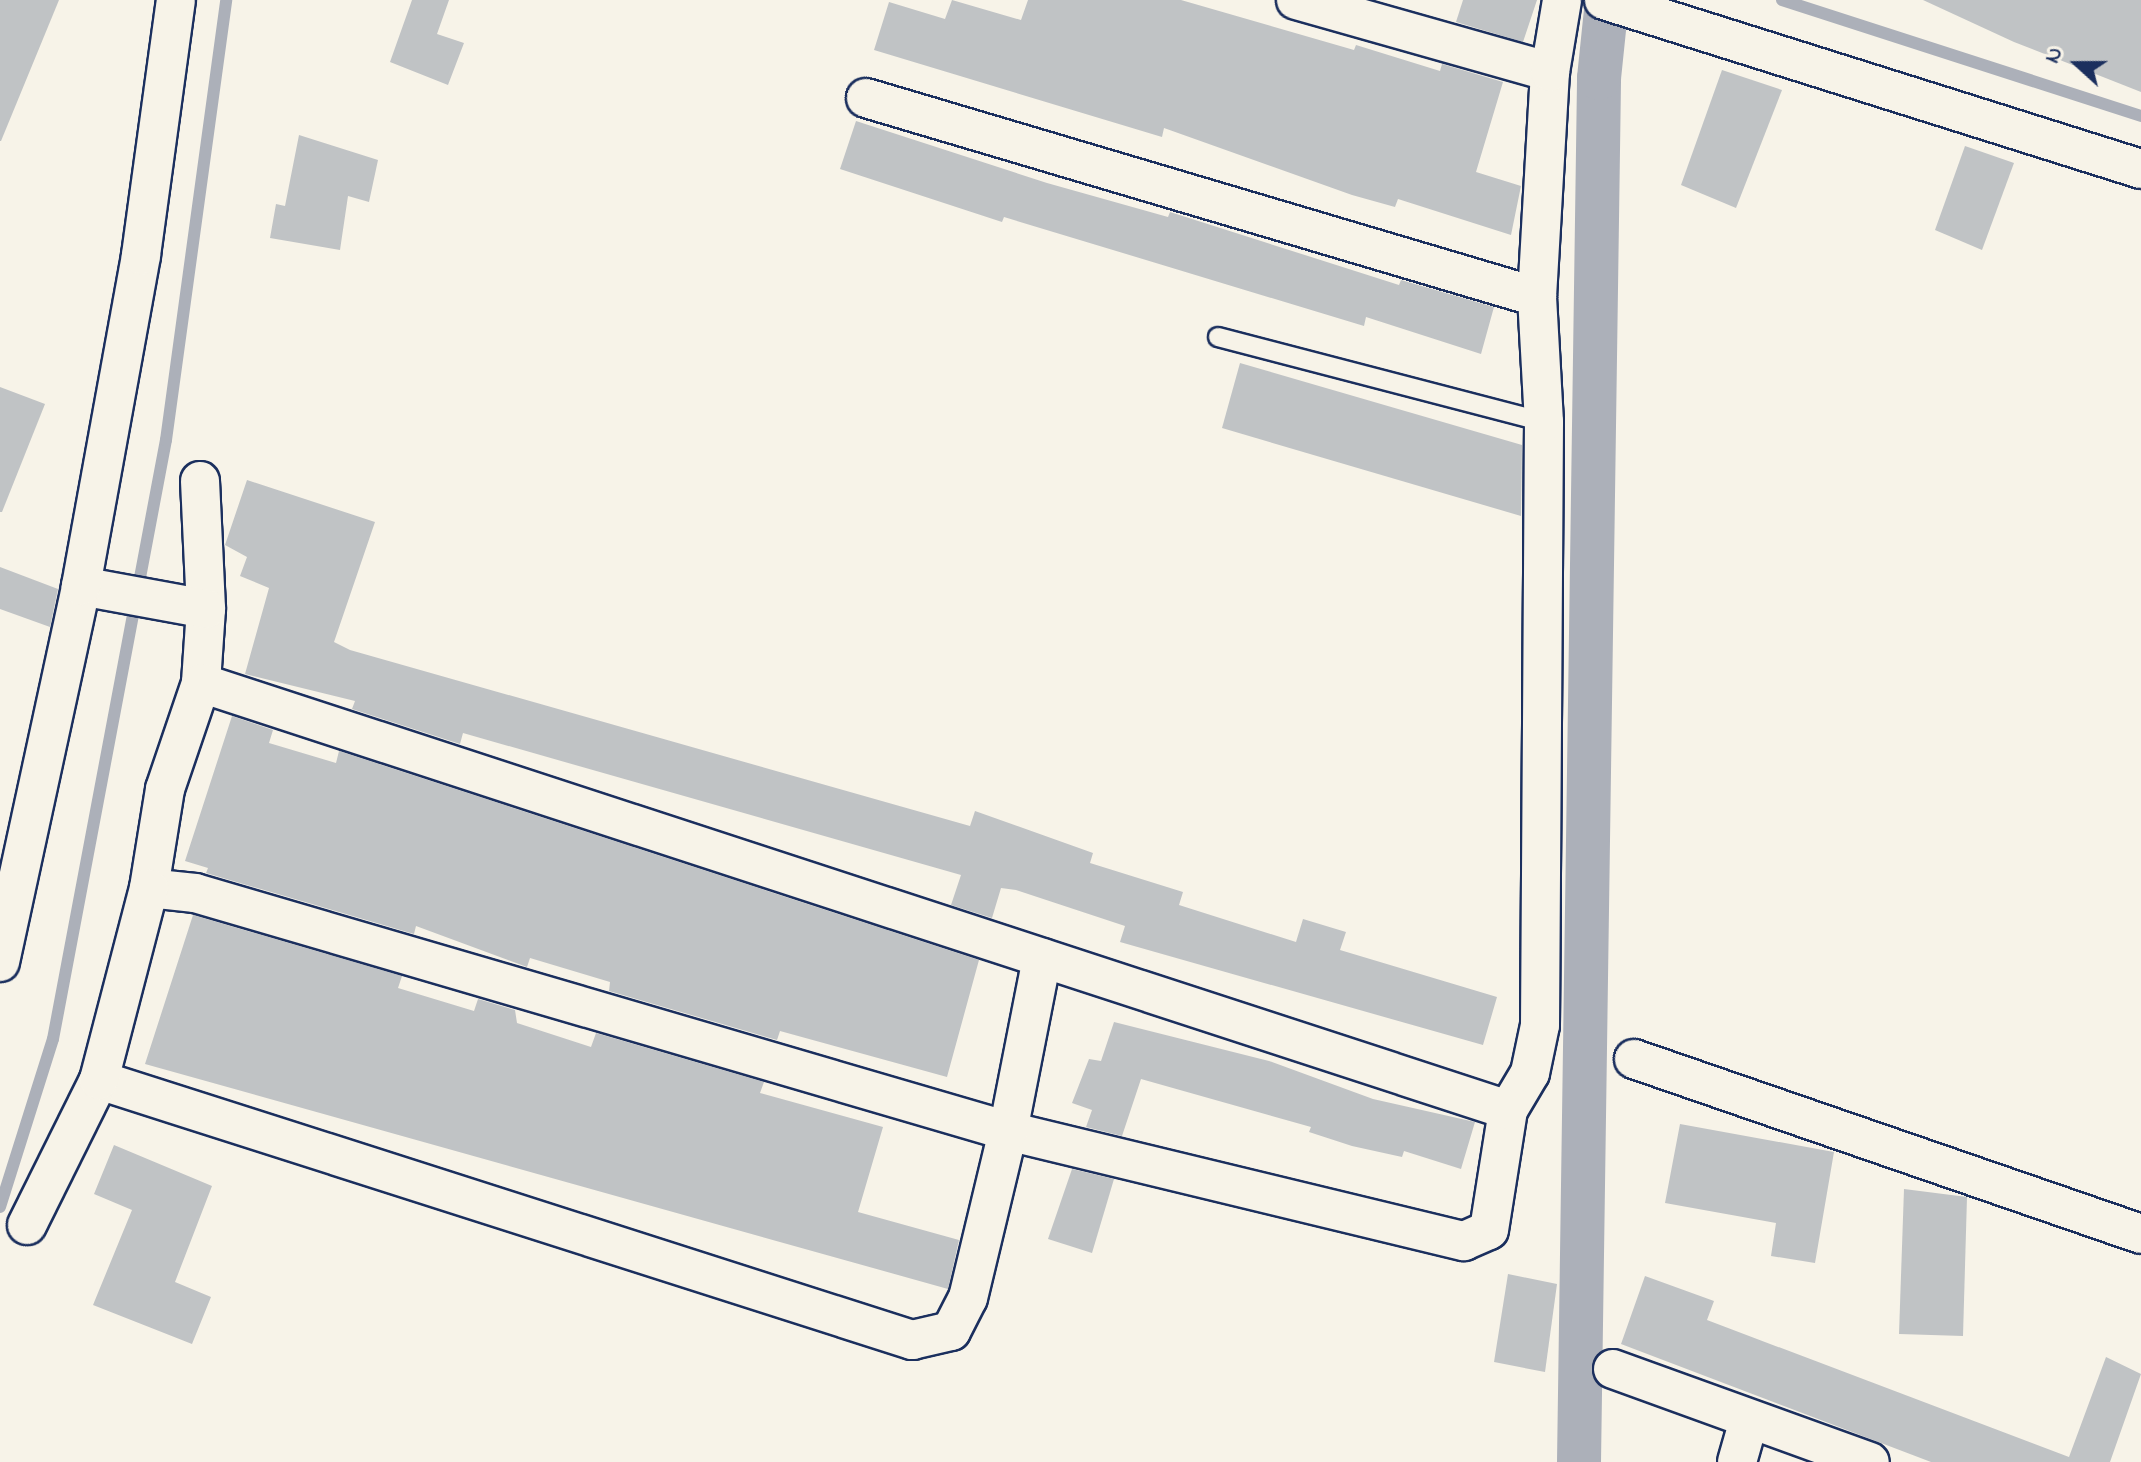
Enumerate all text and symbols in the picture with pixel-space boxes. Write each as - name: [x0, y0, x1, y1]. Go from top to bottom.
- north arrow: [2037, 24, 2117, 104]
- text: N: [2037, 43, 2072, 68]

